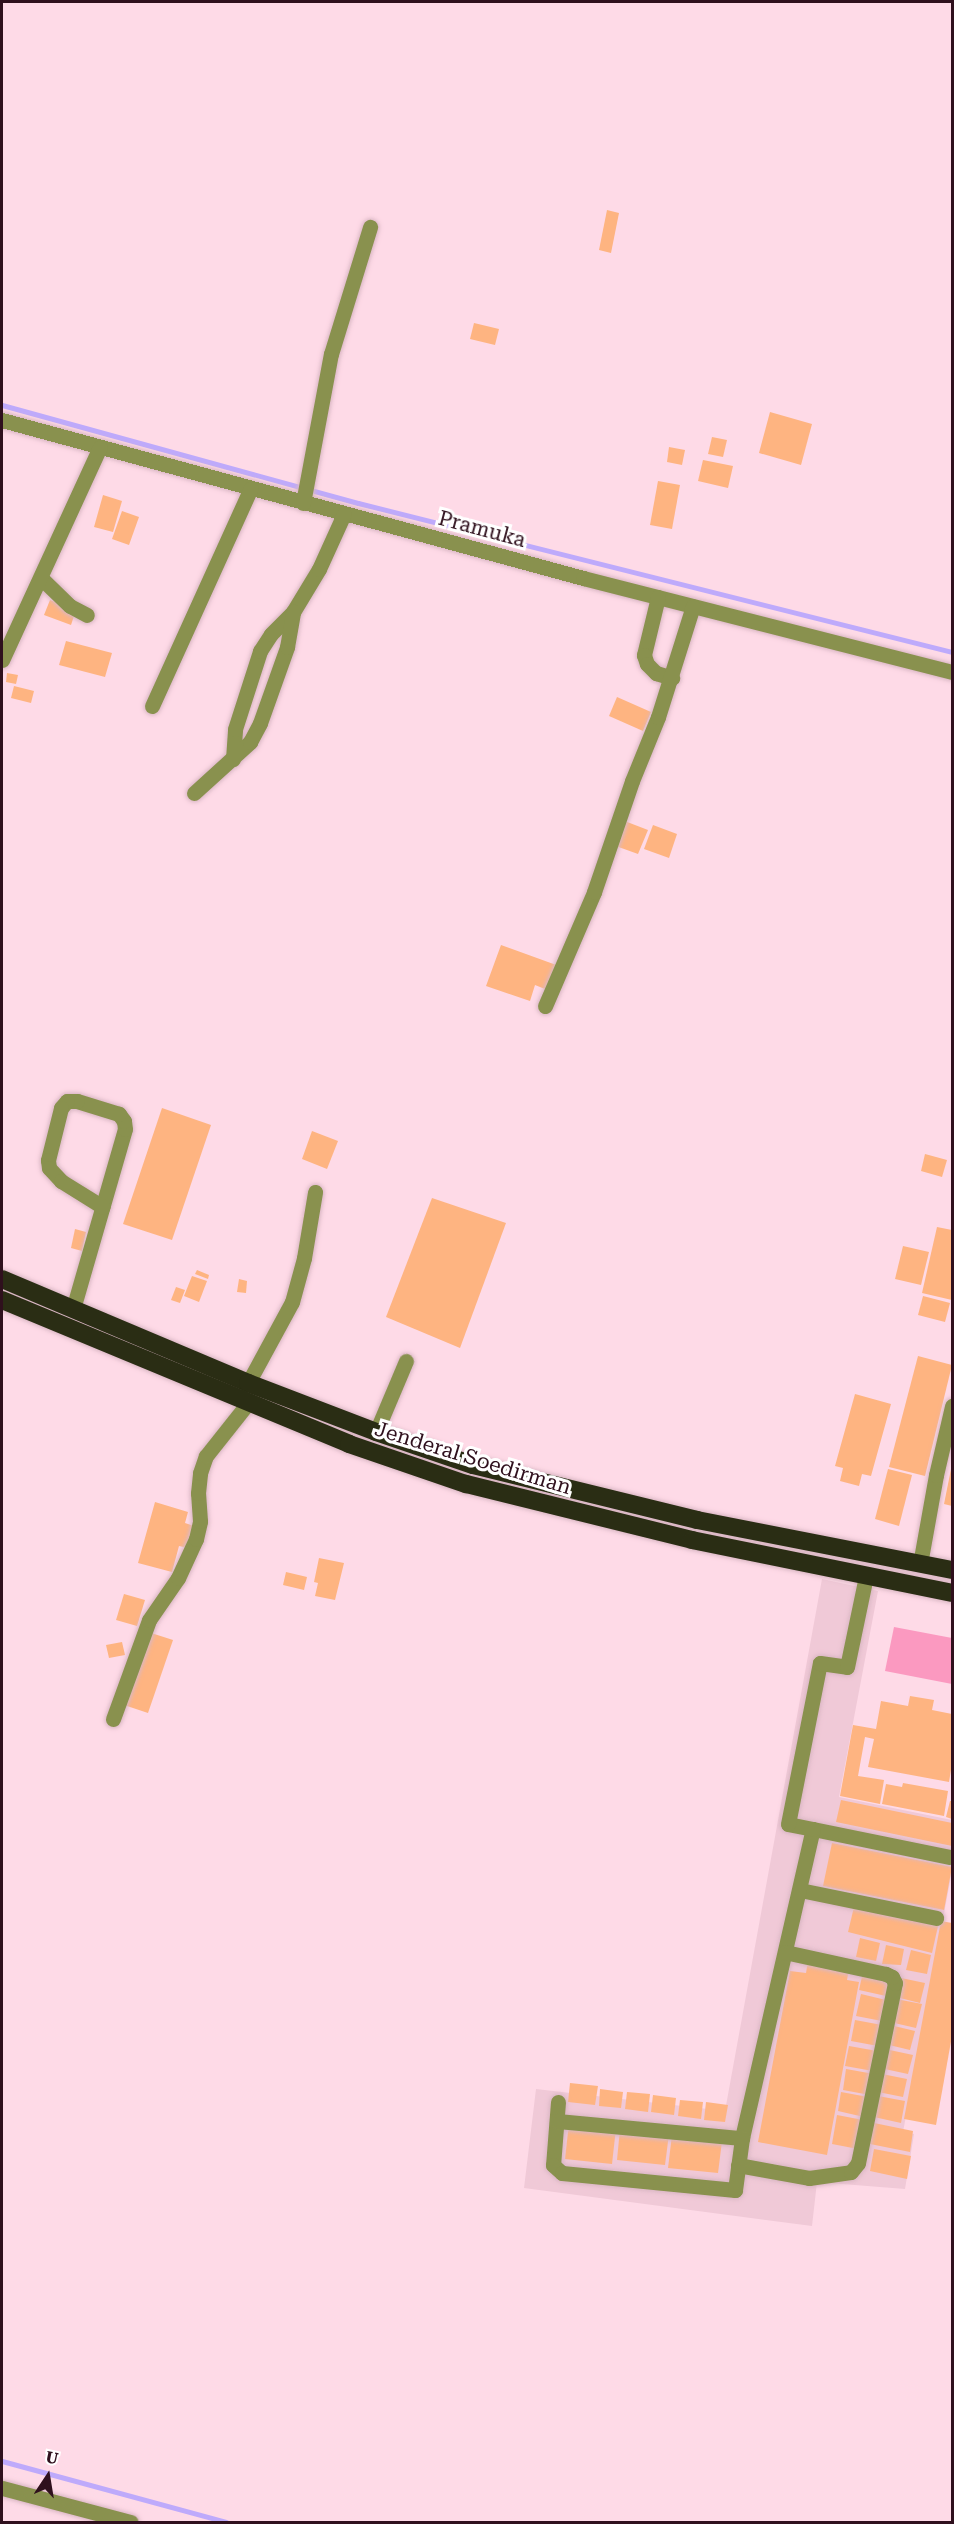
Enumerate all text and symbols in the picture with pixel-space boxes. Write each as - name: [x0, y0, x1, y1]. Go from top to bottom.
- street label: Pramuka: [436, 505, 528, 553]
- street label: Jenderal Soedirman: [372, 1416, 574, 1500]
- north arrow: [18, 2446, 78, 2506]
- text: U: [44, 2447, 60, 2468]

